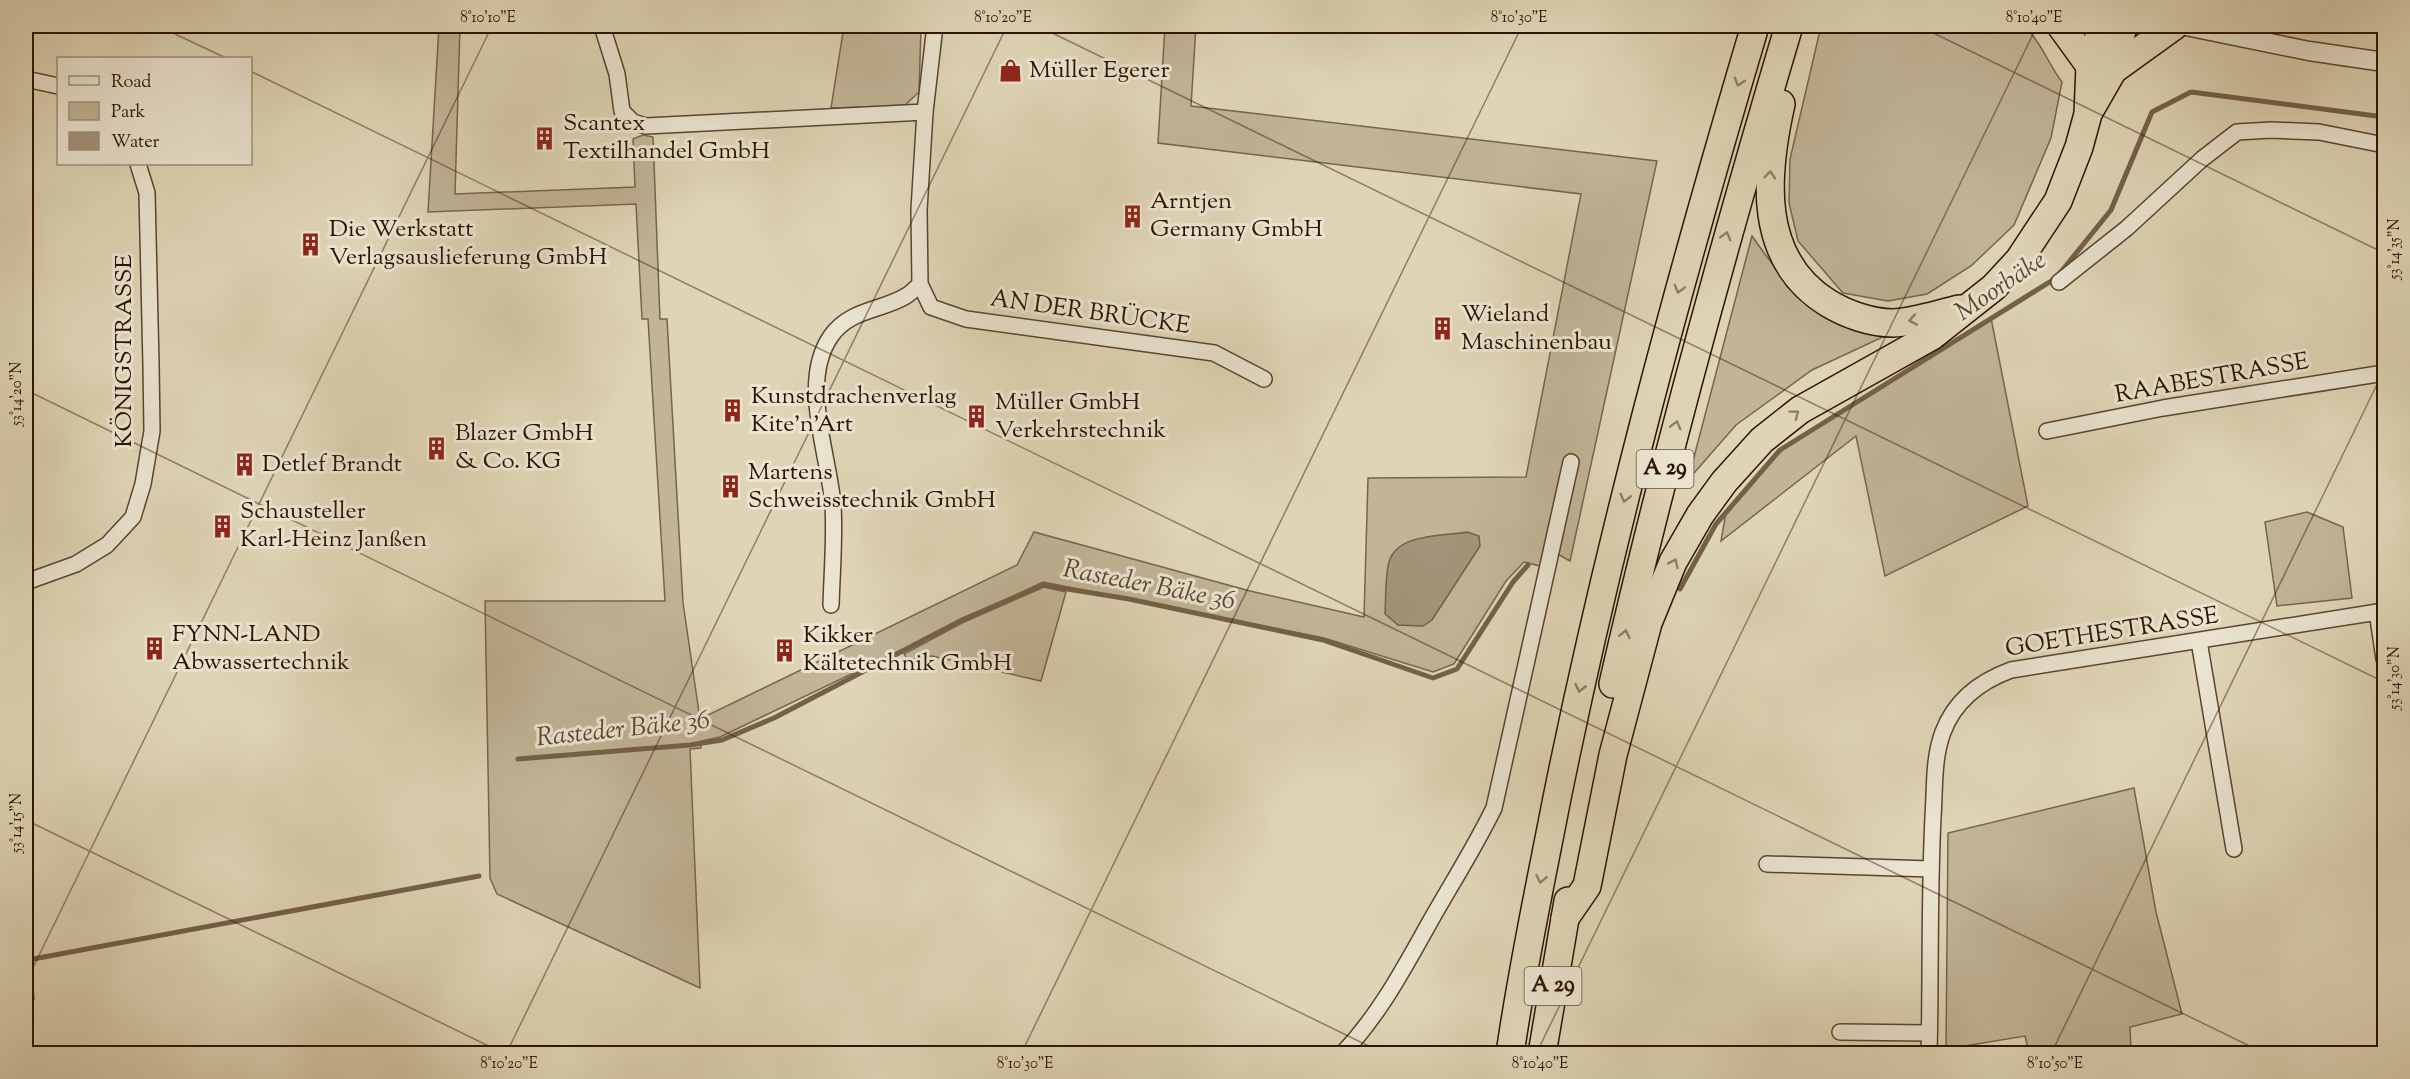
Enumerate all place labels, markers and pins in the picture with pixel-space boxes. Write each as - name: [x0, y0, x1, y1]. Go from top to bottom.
- place label: Müller Egerer: [1029, 54, 1169, 88]
- shop icon: Müller Egerer: [998, 58, 1024, 84]
- place label: Scantex Textilhandel GmbH: [563, 107, 770, 169]
- building icon: Scantex Textilhandel GmbH: [532, 125, 558, 151]
- place label: Arntjen Germany GmbH: [1150, 185, 1323, 247]
- building icon: Arntjen Germany GmbH: [1119, 203, 1145, 229]
- place label: Die Werkstatt Verlagsauslieferung GmbH: [329, 213, 607, 275]
- building icon: Die Werkstatt Verlagsauslieferung GmbH: [298, 231, 324, 257]
- place label: Wieland Maschinenbau: [1461, 298, 1612, 360]
- building icon: Wieland Maschinenbau: [1430, 316, 1456, 342]
- place label: Kunstdrachenverlag Kite'n'Art: [751, 380, 957, 442]
- place label: Müller GmbH Verkehrstechnik: [995, 386, 1166, 448]
- building icon: Kunstdrachenverlag Kite'n'Art: [720, 398, 746, 424]
- building icon: Müller GmbH Verkehrstechnik: [964, 404, 990, 430]
- place label: Blazer GmbH & Co. KG: [455, 417, 593, 479]
- building icon: Blazer GmbH & Co. KG: [424, 435, 450, 461]
- place label: Detlef Brandt: [262, 448, 402, 482]
- building icon: Detlef Brandt: [231, 452, 257, 478]
- place label: Martens Schweisstechnik GmbH: [748, 456, 996, 518]
- building icon: Martens Schweisstechnik GmbH: [717, 474, 743, 500]
- place label: Schausteller Karl-Heinz Janßen: [240, 495, 427, 557]
- building icon: Schausteller Karl-Heinz Janßen: [209, 513, 235, 539]
- place label: FYNN-LAND Abwassertechnik: [172, 618, 350, 680]
- place label: Kikker Kältetechnik GmbH: [803, 619, 1012, 681]
- building icon: FYNN-LAND Abwassertechnik: [141, 636, 167, 662]
- building icon: Kikker Kältetechnik GmbH: [772, 637, 798, 663]

